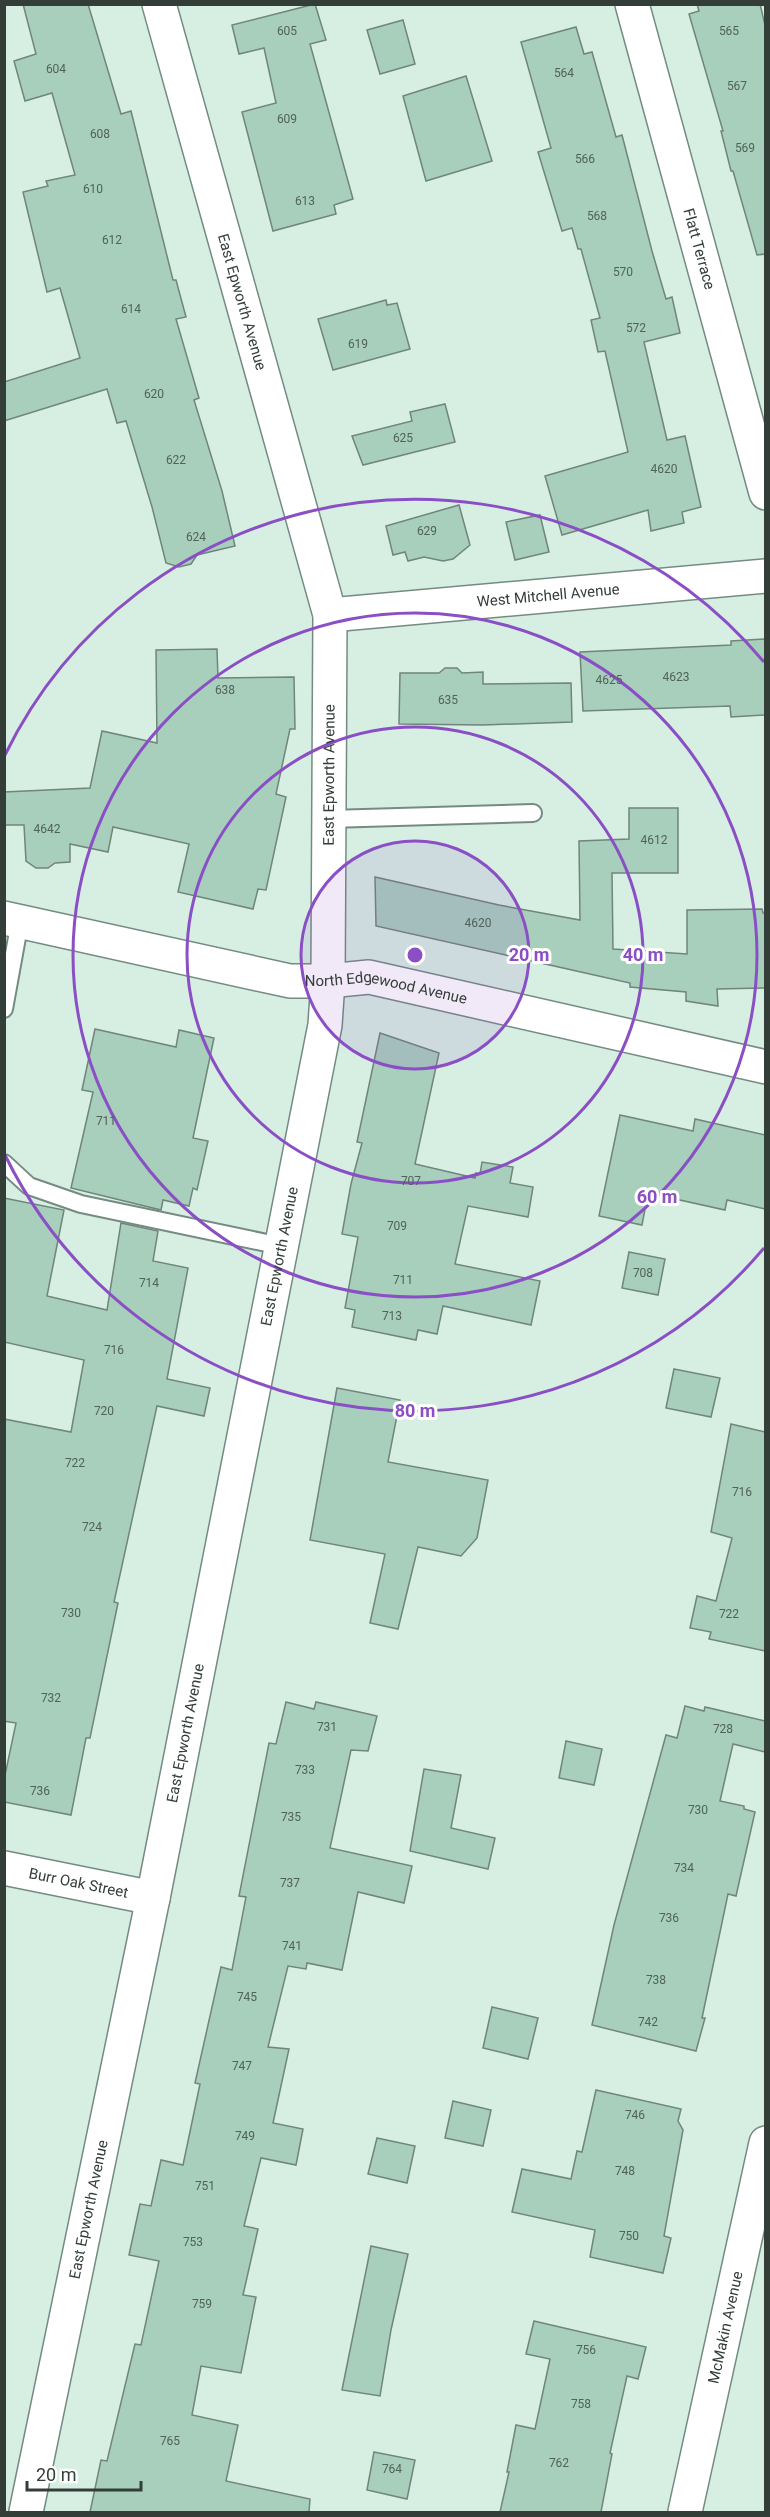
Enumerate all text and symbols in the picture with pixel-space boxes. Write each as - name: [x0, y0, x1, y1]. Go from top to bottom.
- house number: 605: [277, 24, 297, 38]
- house number: 565: [719, 24, 739, 38]
- house number: 604: [46, 62, 66, 76]
- house number: 564: [554, 66, 574, 80]
- house number: 567: [727, 79, 747, 93]
- house number: 609: [277, 112, 297, 126]
- house number: 608: [90, 127, 110, 141]
- house number: 569: [735, 141, 755, 155]
- house number: 566: [575, 152, 595, 166]
- house number: 610: [83, 182, 103, 196]
- house number: 613: [295, 194, 315, 208]
- street label: Flatt Terrace: [679, 206, 719, 292]
- house number: 568: [587, 209, 607, 223]
- street label: East Epworth Avenue: [214, 232, 270, 372]
- house number: 612: [102, 233, 122, 247]
- house number: 570: [613, 265, 633, 279]
- house number: 614: [121, 302, 141, 316]
- house number: 572: [626, 321, 646, 335]
- house number: 619: [348, 337, 368, 351]
- house number: 620: [144, 387, 164, 401]
- house number: 625: [393, 431, 413, 445]
- house number: 622: [166, 453, 186, 467]
- house number: 4620: [651, 462, 678, 476]
- house number: 629: [417, 524, 437, 538]
- house number: 624: [186, 530, 206, 544]
- street label: West Mitchell Avenue: [476, 580, 620, 611]
- house number: 4623: [663, 670, 689, 684]
- house number: 4625: [596, 673, 623, 687]
- house number: 638: [215, 683, 235, 697]
- house number: 635: [438, 693, 458, 707]
- street label: East Epworth Avenue: [320, 704, 339, 846]
- house number: 4642: [34, 822, 61, 836]
- house number: 4612: [641, 833, 668, 847]
- house number: 4620: [465, 916, 492, 930]
- text: 20 m: [509, 944, 549, 965]
- text: 40 m: [623, 944, 663, 965]
- centre of rings: [405, 945, 425, 965]
- street label: North Edgewood Avenue: [305, 968, 469, 1008]
- house number: 711: [96, 1114, 116, 1128]
- house number: 707: [401, 1174, 421, 1188]
- street label: East Epworth Avenue: [257, 1185, 302, 1327]
- text: 60 m: [637, 1186, 677, 1207]
- house number: 709: [387, 1219, 407, 1233]
- house number: 708: [633, 1266, 653, 1280]
- house number: 711: [393, 1273, 413, 1287]
- house number: 714: [139, 1276, 159, 1290]
- house number: 713: [382, 1309, 402, 1323]
- house number: 716: [104, 1343, 124, 1357]
- text: 80 m: [395, 1400, 435, 1421]
- house number: 720: [94, 1404, 114, 1418]
- house number: 722: [65, 1456, 85, 1470]
- house number: 716: [732, 1485, 752, 1499]
- house number: 724: [82, 1520, 102, 1534]
- house number: 730: [61, 1606, 81, 1620]
- house number: 722: [719, 1607, 739, 1621]
- street label: East Epworth Avenue: [163, 1662, 208, 1804]
- house number: 732: [41, 1691, 61, 1705]
- house number: 731: [317, 1720, 337, 1734]
- house number: 728: [713, 1722, 733, 1736]
- house number: 733: [295, 1763, 315, 1777]
- house number: 736: [30, 1784, 50, 1798]
- house number: 730: [688, 1803, 708, 1817]
- house number: 735: [281, 1810, 301, 1824]
- house number: 734: [674, 1861, 694, 1875]
- street label: Burr Oak Street: [27, 1864, 130, 1902]
- house number: 737: [280, 1876, 300, 1890]
- house number: 736: [659, 1911, 679, 1925]
- house number: 741: [282, 1939, 302, 1953]
- house number: 738: [646, 1973, 666, 1987]
- house number: 745: [237, 1990, 257, 2004]
- house number: 742: [638, 2015, 658, 2029]
- house number: 747: [232, 2059, 252, 2073]
- house number: 746: [625, 2108, 645, 2122]
- house number: 749: [235, 2129, 255, 2143]
- street label: East Epworth Avenue: [65, 2138, 112, 2280]
- house number: 748: [615, 2164, 635, 2178]
- house number: 751: [195, 2179, 215, 2193]
- house number: 750: [619, 2229, 639, 2243]
- house number: 753: [183, 2235, 203, 2249]
- street label: McMakin Avenue: [704, 2269, 747, 2385]
- house number: 759: [192, 2297, 212, 2311]
- house number: 756: [576, 2343, 596, 2357]
- house number: 758: [571, 2397, 591, 2411]
- house number: 765: [160, 2434, 180, 2448]
- scale bar: [27, 2454, 141, 2492]
- house number: 762: [549, 2456, 569, 2470]
- house number: 764: [382, 2462, 402, 2476]
- text: 20 m: [36, 2464, 76, 2485]

